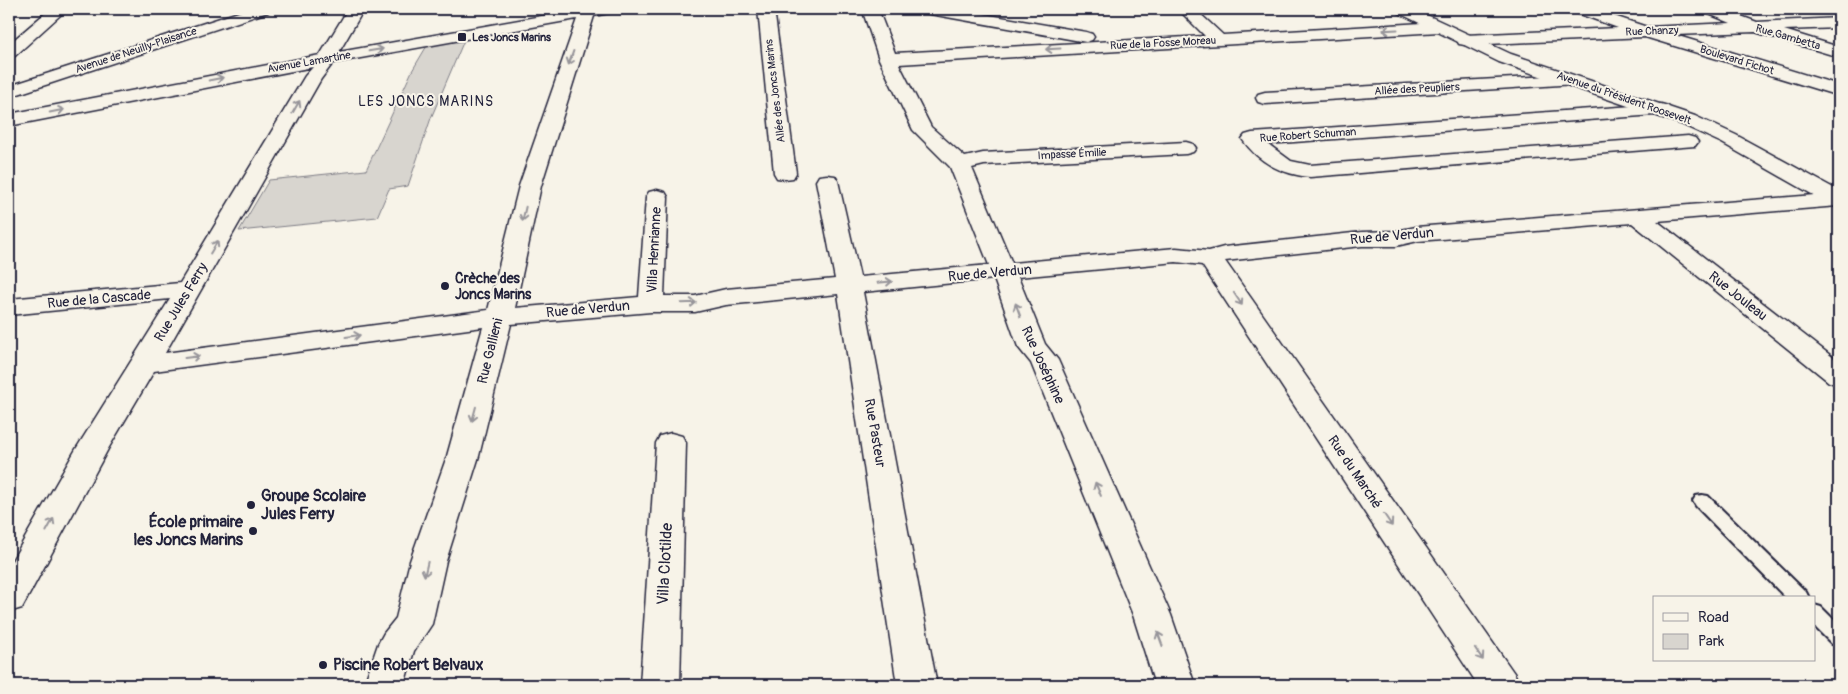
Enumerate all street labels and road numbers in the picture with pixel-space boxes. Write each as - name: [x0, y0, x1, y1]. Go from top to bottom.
- street label: Rue Gambetta: [1754, 22, 1822, 52]
- street label: Avenue de Neuilly-Plaisance: [74, 24, 199, 76]
- street label: Rue Chanzy: [1625, 24, 1679, 38]
- street label: Rue de la Fosse Moreau: [1110, 34, 1216, 52]
- street label: Allée des Joncs Marins: [762, 38, 788, 143]
- street label: Boulevard Fichot: [1698, 43, 1776, 78]
- street label: Avenue Lamartine: [266, 48, 352, 76]
- street label: Avenue du Président Roosevelt: [1555, 69, 1694, 127]
- street label: Allée des Peupliers: [1374, 80, 1460, 98]
- street label: Rue Robert Schuman: [1259, 125, 1357, 145]
- street label: Impasse Émilie: [1037, 146, 1107, 162]
- street label: Villa Henrianne: [643, 206, 665, 294]
- street label: Rue de Verdun: [1349, 224, 1435, 248]
- street label: Rue Jules Ferry: [151, 259, 211, 345]
- street label: Rue de Verdun: [947, 261, 1033, 285]
- street label: Rue Jouleau: [1705, 268, 1771, 324]
- street label: Rue de la Cascade: [47, 286, 152, 312]
- street label: Rue de Verdun: [545, 297, 631, 321]
- street label: Rue Gallieni: [474, 316, 506, 386]
- street label: Rue Joséphine: [1018, 324, 1068, 407]
- street label: Rue Pasteur: [861, 397, 889, 469]
- street label: Rue du Marché: [1324, 432, 1386, 512]
- street label: Villa Clotilde: [653, 522, 677, 606]

